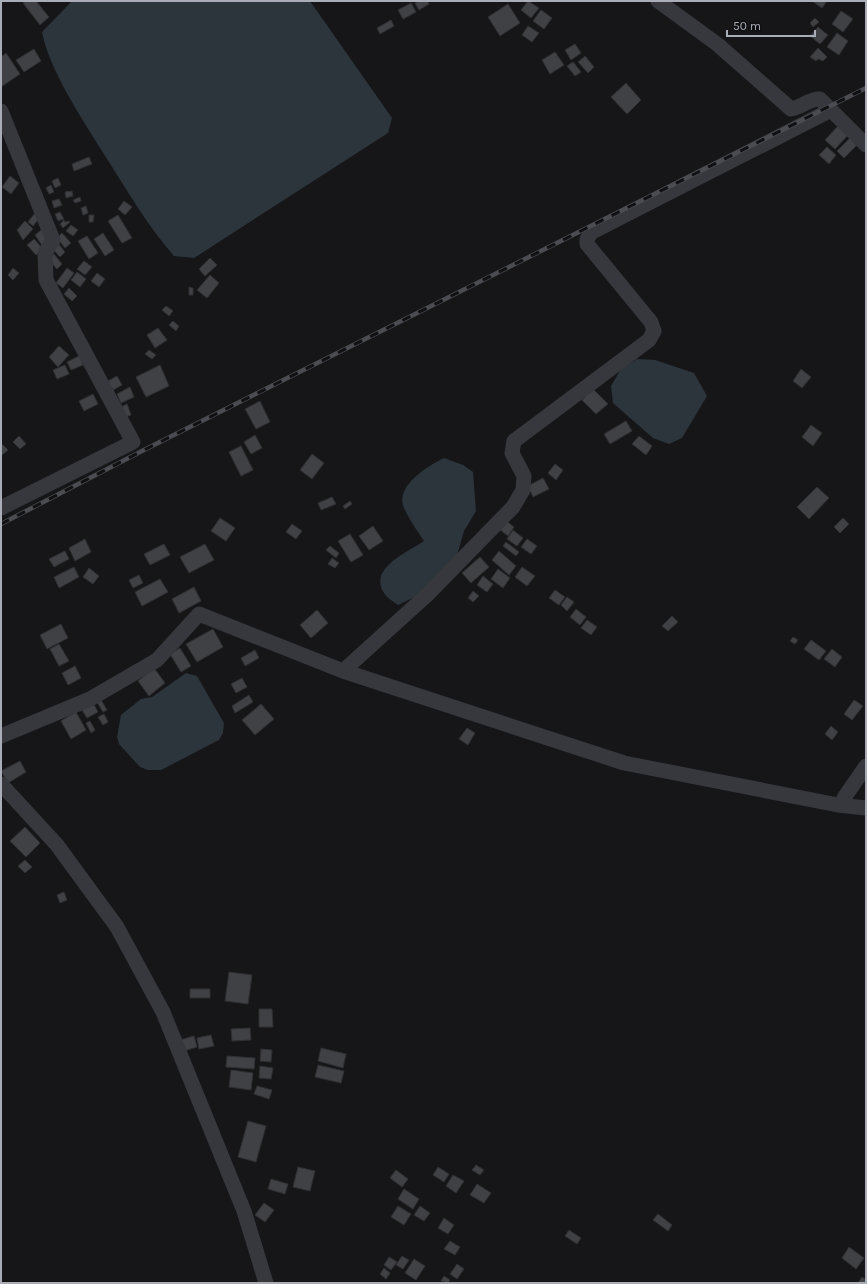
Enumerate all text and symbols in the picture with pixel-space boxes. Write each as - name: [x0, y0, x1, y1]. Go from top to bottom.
- scale bar: [727, 12, 815, 38]
- text: 50 m: [733, 19, 761, 33]

